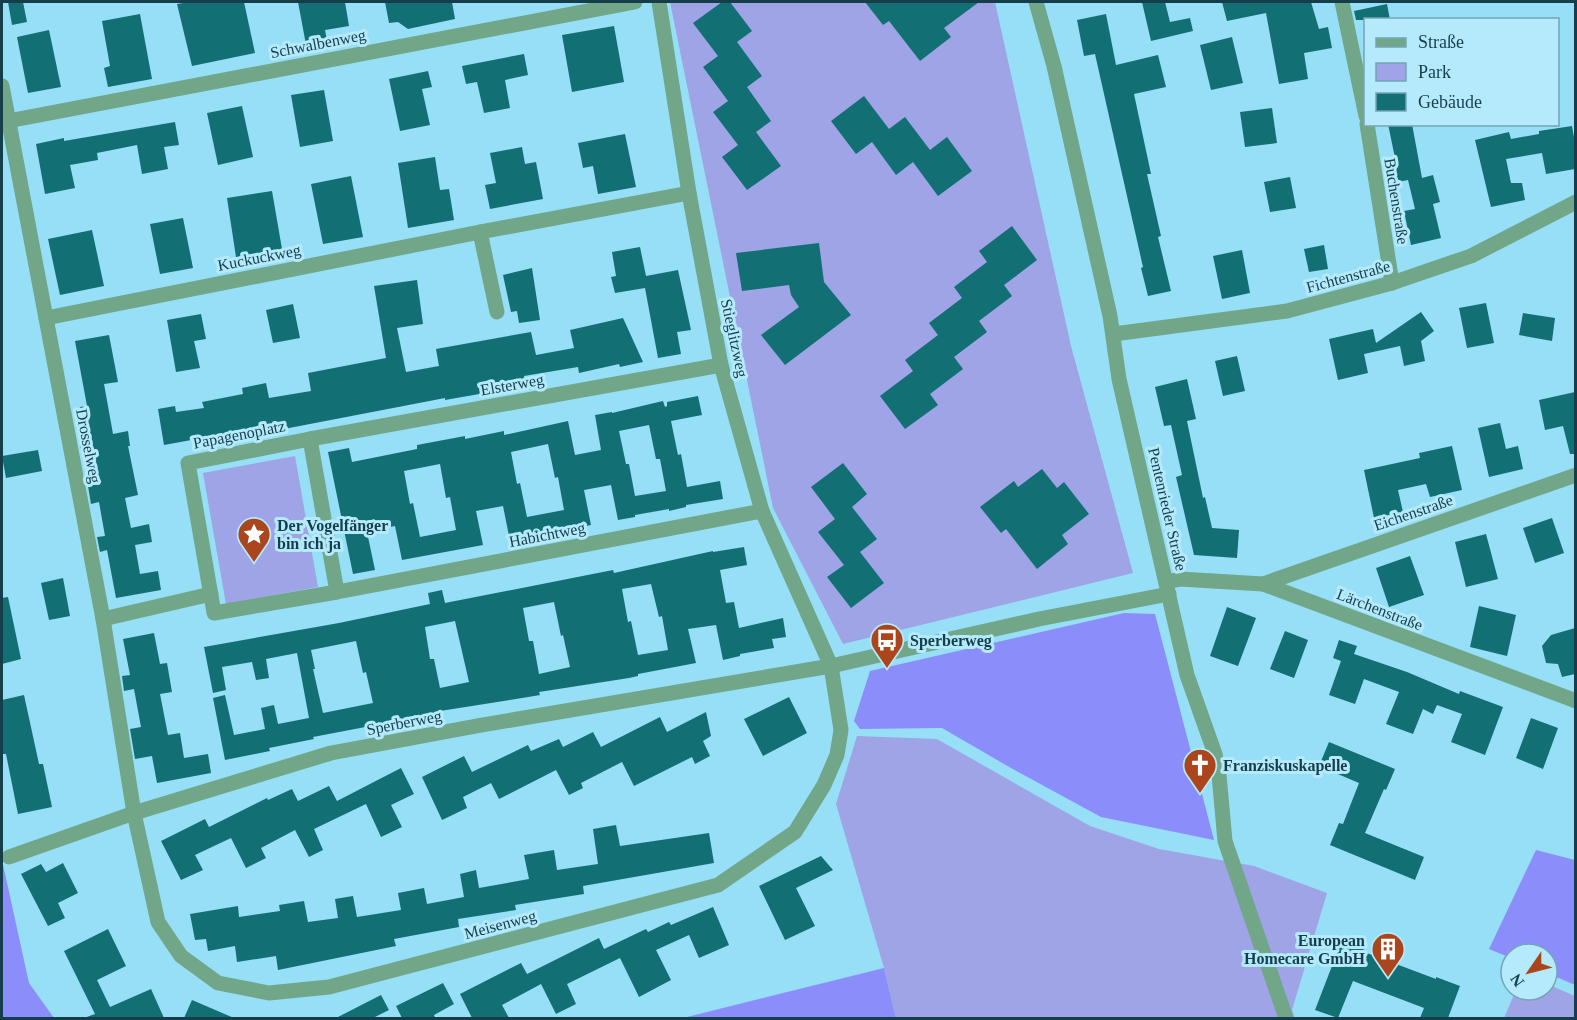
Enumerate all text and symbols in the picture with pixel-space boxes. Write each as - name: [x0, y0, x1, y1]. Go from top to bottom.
- legend: [1364, 18, 1559, 126]
- street label: Schwalbenweg: [269, 26, 367, 62]
- text: Straße: [1418, 32, 1464, 52]
- text: Park: [1418, 62, 1451, 82]
- text: Gebäude: [1418, 92, 1482, 112]
- street label: Buchenstraße: [1381, 157, 1412, 245]
- street label: Kuckuckweg: [216, 241, 302, 275]
- street label: Fichtenstraße: [1304, 257, 1392, 296]
- street label: Stieglitzweg: [717, 297, 751, 379]
- street label: Elsterweg: [479, 371, 545, 399]
- street label: Drosselweg: [72, 407, 104, 485]
- street label: Papagenoplatz: [192, 417, 287, 453]
- street label: Pentenrieder Straße: [1145, 446, 1190, 572]
- street label: Eichenstraße: [1371, 491, 1455, 534]
- place icon: Der Vogelfänger bin ich ja: [236, 516, 272, 563]
- place label: Der Vogelfänger bin ich ja: [277, 517, 388, 553]
- street label: Habichtweg: [508, 519, 587, 551]
- street label: Lärchenstraße: [1334, 585, 1425, 634]
- bus stop icon: Sperberweg: [869, 622, 905, 669]
- place label: Sperberweg: [910, 632, 992, 650]
- street label: Sperberweg: [365, 707, 443, 739]
- church icon: Franziskuskapelle: [1182, 747, 1218, 794]
- place label: Franziskuskapelle: [1223, 757, 1347, 775]
- street label: Meisenweg: [462, 907, 538, 943]
- building icon: European Homecare GmbH: [1370, 931, 1406, 978]
- place label: European Homecare GmbH: [1244, 932, 1366, 967]
- north arrow: [1499, 942, 1559, 1002]
- text: N: [1507, 970, 1527, 990]

